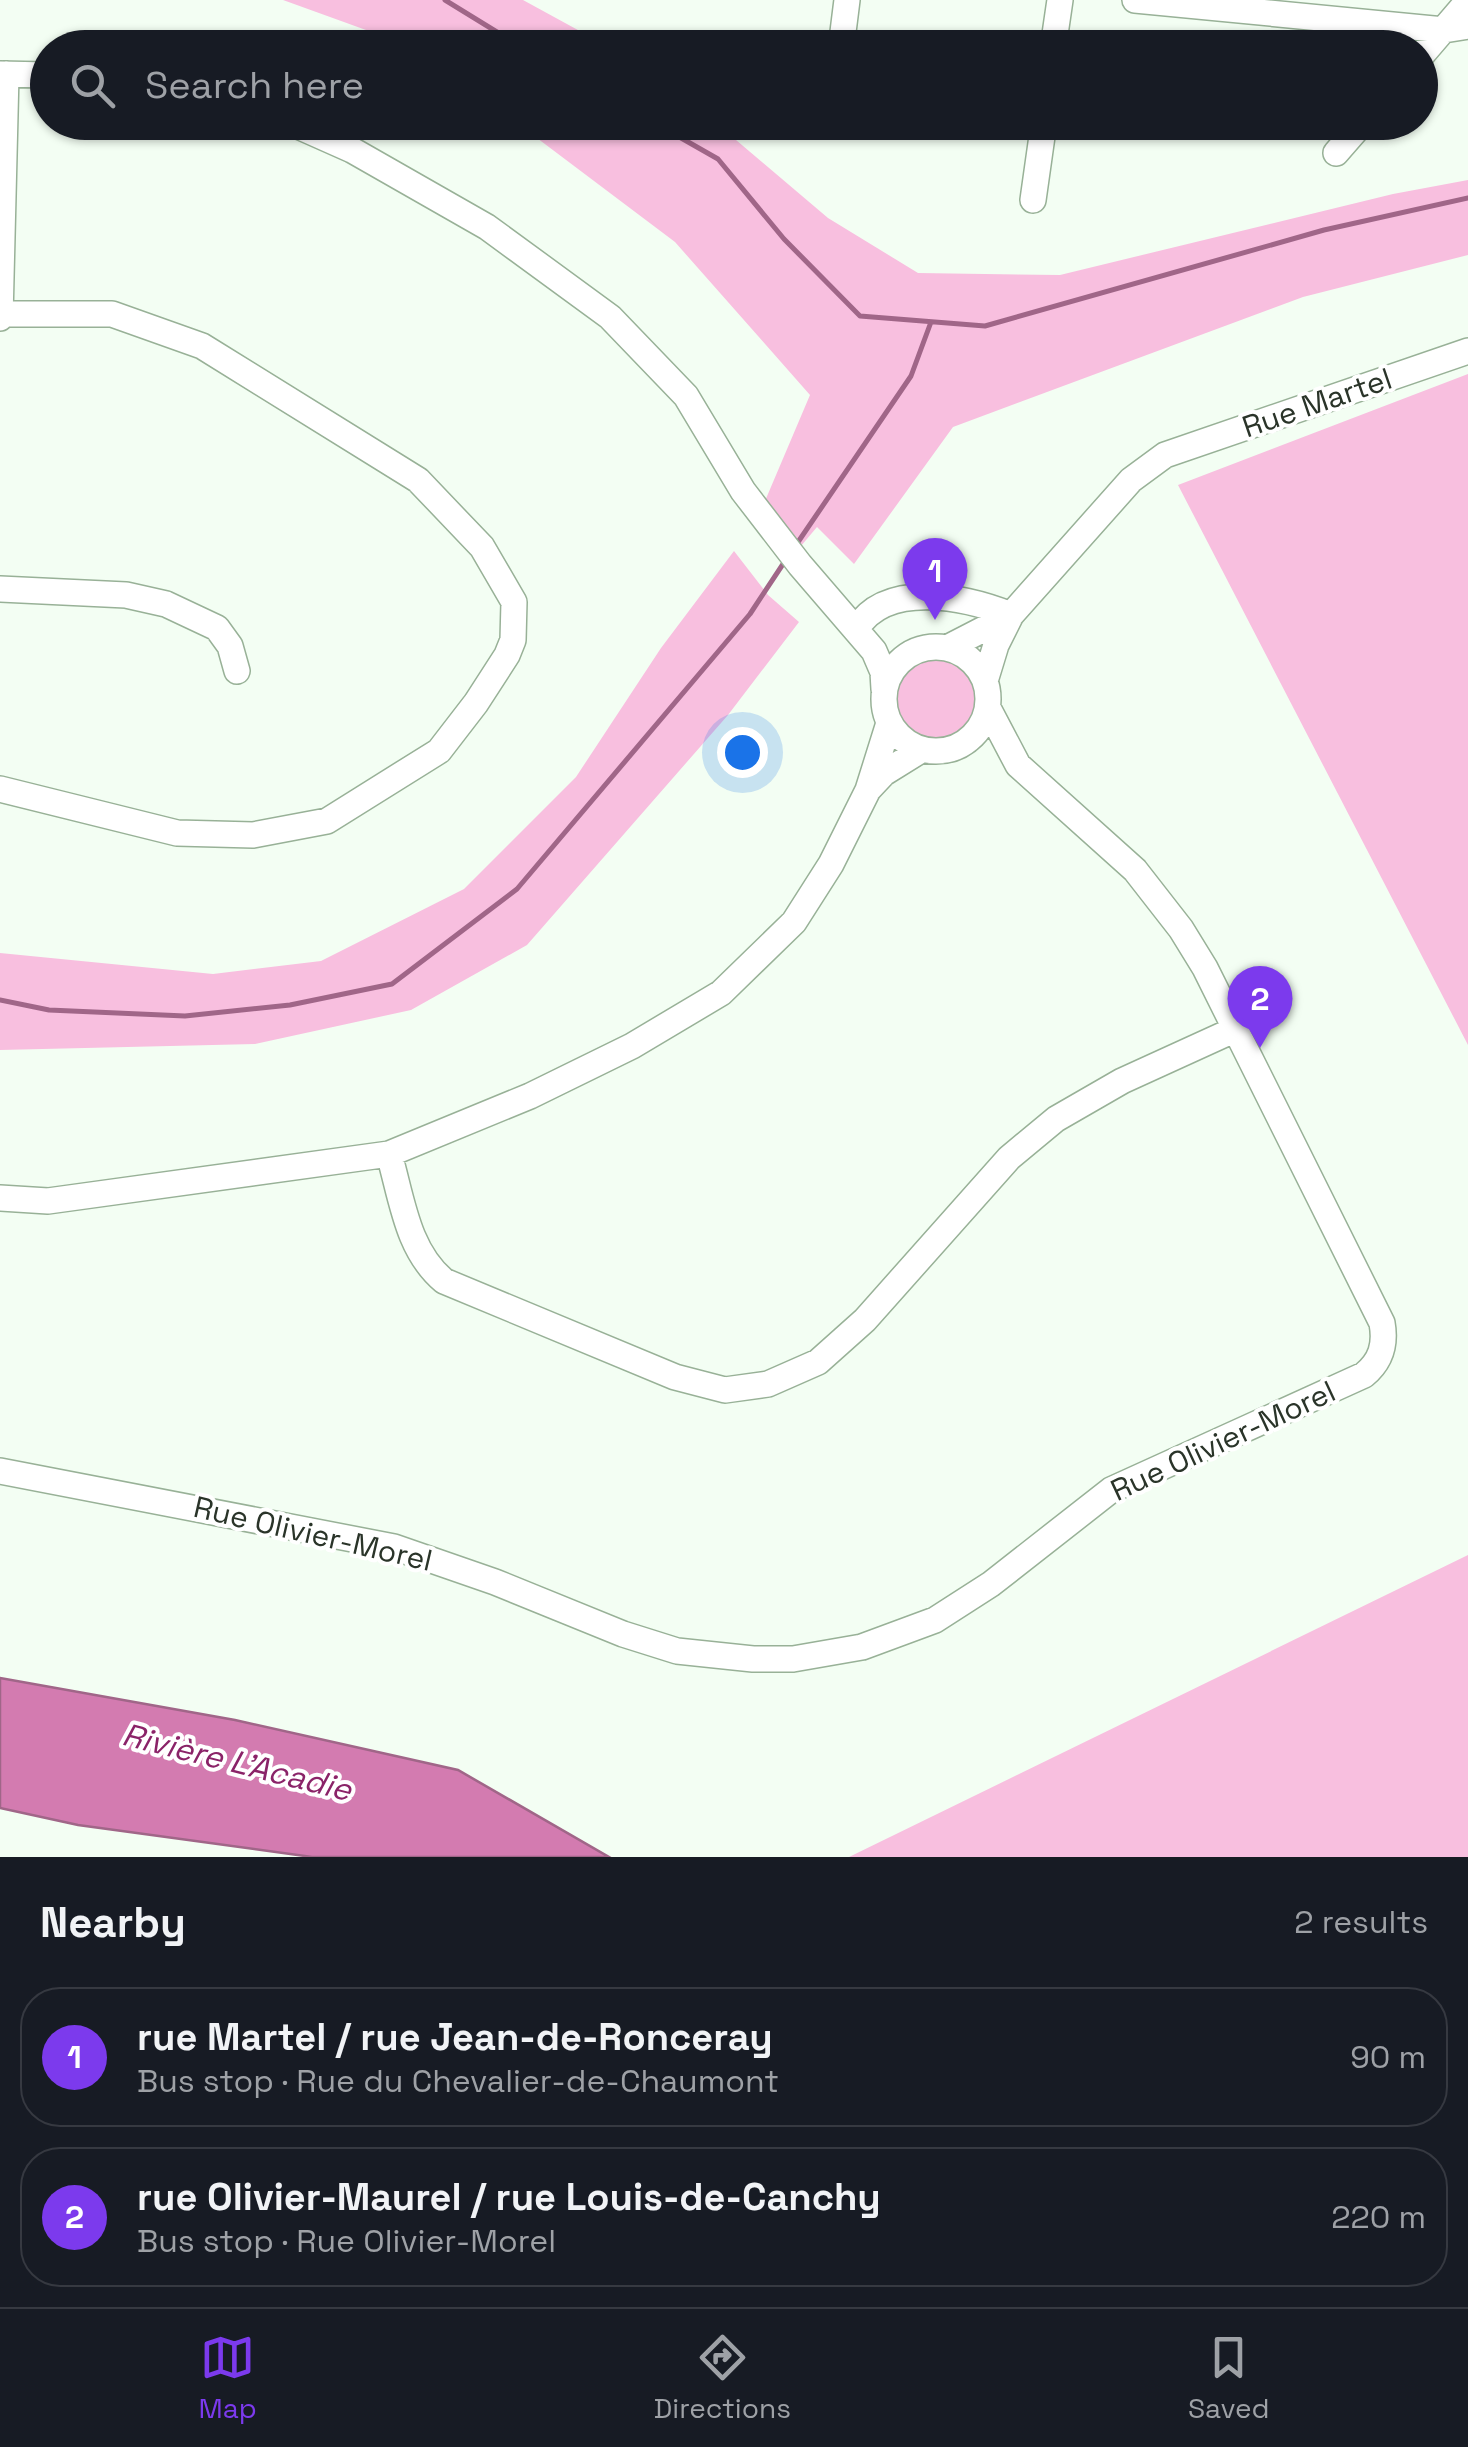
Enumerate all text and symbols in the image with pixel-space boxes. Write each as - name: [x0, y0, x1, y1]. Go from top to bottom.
- search box: [30, 30, 1438, 140]
- icon: search: [65, 58, 120, 113]
- text: Search here: [145, 61, 364, 109]
- street label: Rue Martel: [1237, 359, 1397, 446]
- pin: 1: [902, 538, 968, 620]
- your location: [717, 727, 768, 778]
- pin: 2: [1228, 966, 1292, 1048]
- street label: Rue Olivier-Morel: [1104, 1371, 1341, 1510]
- street label: Rue Olivier-Morel: [190, 1487, 436, 1580]
- water label: Rivière L'Acadie: [118, 1714, 357, 1810]
- text: Nearby: [40, 1896, 186, 1949]
- text: 2 results: [1294, 1902, 1428, 1942]
- text: rue Martel / rue Jean-de-Ronceray: [137, 2013, 773, 2061]
- text: 1: [67, 2037, 82, 2077]
- text: 90 m: [1350, 2037, 1426, 2077]
- text: Bus stop · Rue du Chevalier-de-Chaumont: [137, 2061, 779, 2101]
- text: rue Olivier-Maurel / rue Louis-de-Canchy: [137, 2173, 881, 2221]
- text: 2: [65, 2197, 84, 2237]
- text: 220 m: [1331, 2197, 1426, 2237]
- text: Bus stop · Rue Olivier-Morel: [137, 2221, 556, 2261]
- tab: Map: [198, 2330, 257, 2426]
- tab: Directions: [654, 2330, 791, 2426]
- tab: Saved: [1188, 2330, 1270, 2426]

